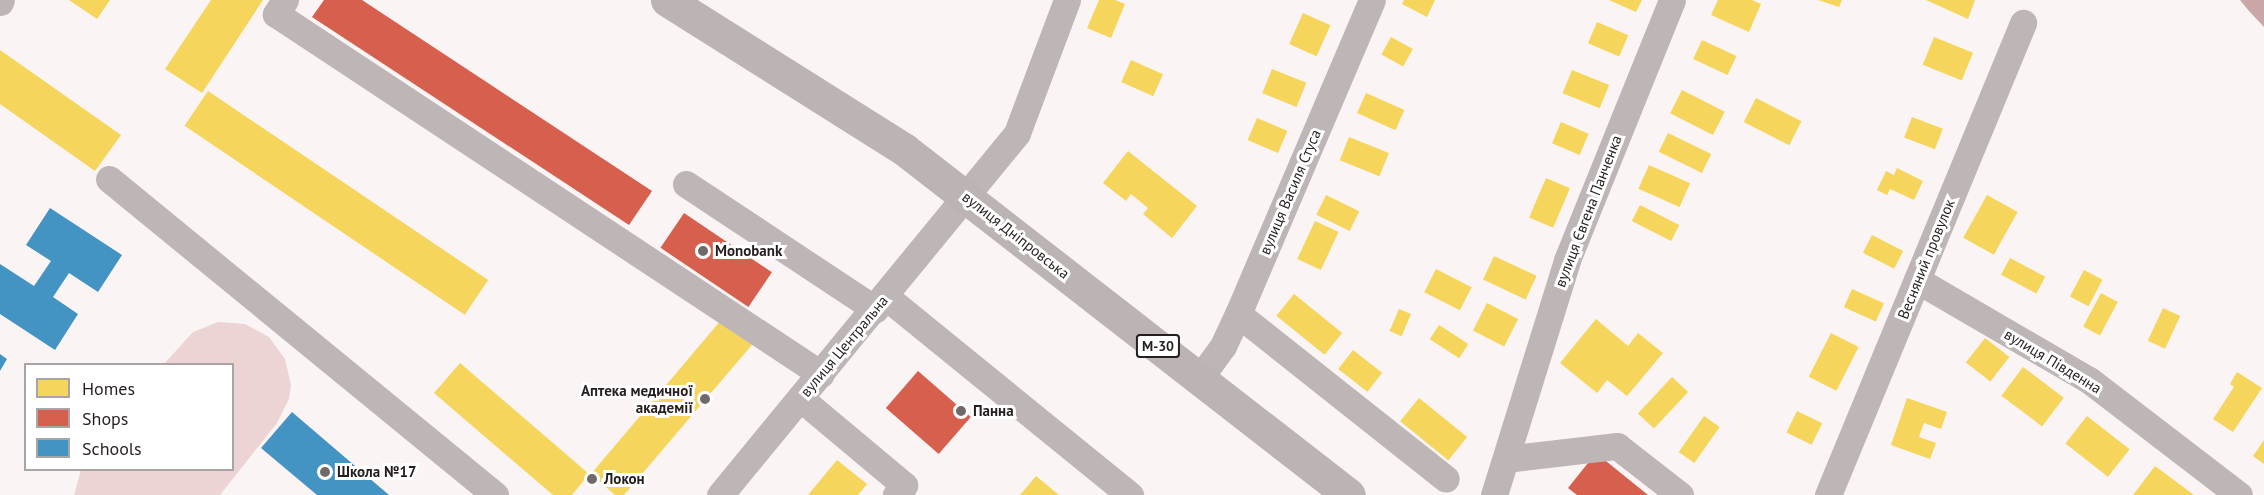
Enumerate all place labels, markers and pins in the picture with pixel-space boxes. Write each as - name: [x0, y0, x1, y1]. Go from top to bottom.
- place label: Monobank: [715, 242, 782, 260]
- marker: Monobank: [696, 244, 710, 258]
- place label: Аптека медичної академії: [581, 381, 693, 416]
- marker: Аптека медичної академії: [698, 392, 712, 406]
- place label: Панна: [973, 402, 1014, 420]
- marker: Панна: [954, 404, 968, 418]
- place label: Школа №17: [337, 463, 416, 481]
- marker: Школа №17: [318, 465, 332, 479]
- place label: Локон: [604, 470, 645, 488]
- marker: Локон: [585, 472, 599, 486]

